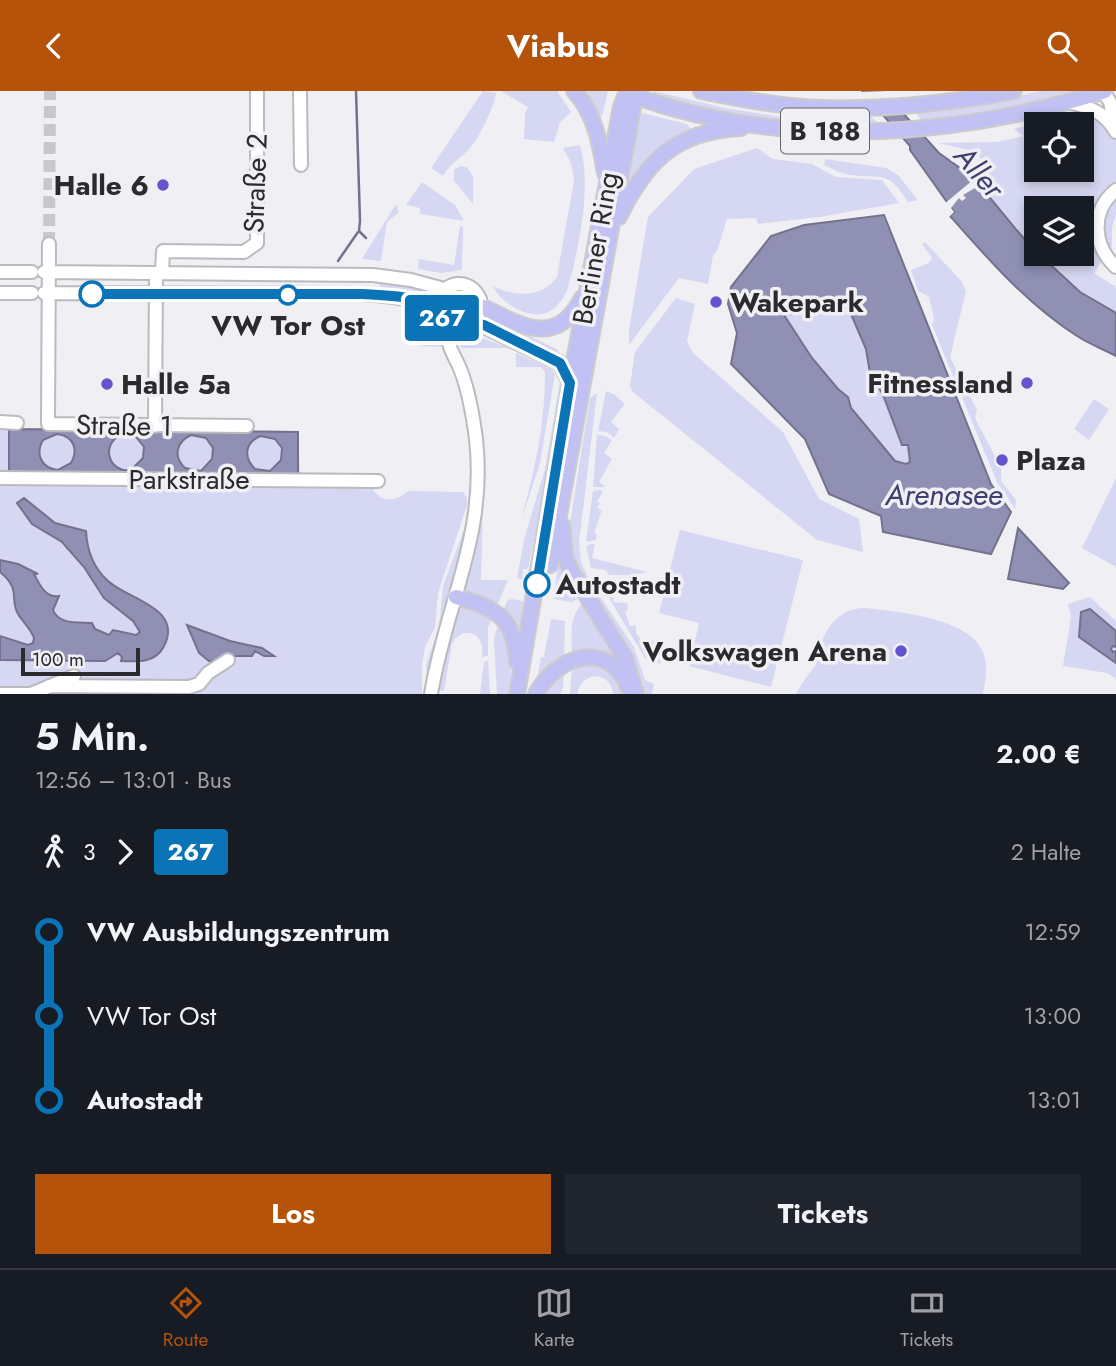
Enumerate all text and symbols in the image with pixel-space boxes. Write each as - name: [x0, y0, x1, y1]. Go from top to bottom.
- text: Viabus: [507, 23, 609, 69]
- icon: back: [35, 27, 73, 65]
- icon: search: [1043, 27, 1081, 65]
- road number: B 188: [781, 109, 869, 153]
- map controls: [1024, 112, 1094, 266]
- button: locate: [1024, 112, 1094, 182]
- street label: Straße 2: [233, 132, 278, 234]
- water label: Aller: [944, 135, 1016, 209]
- place label: Halle 6: [54, 165, 149, 206]
- street label: Berliner Ring: [562, 169, 629, 328]
- marker: Halle 6: [155, 177, 171, 193]
- button: layers: [1024, 196, 1094, 266]
- unlabelled marker: [79, 281, 105, 307]
- place label: Wakepark: [730, 282, 864, 323]
- marker: VW Tor Ost: [278, 285, 298, 305]
- marker: Wakepark: [708, 294, 724, 310]
- line badge: 267: [402, 295, 482, 341]
- text: 267: [419, 300, 465, 335]
- place label: VW Tor Ost: [210, 305, 365, 346]
- place label: Fitnessland: [867, 363, 1013, 404]
- place label: Halle 5a: [121, 364, 231, 405]
- marker: Fitnessland: [1019, 375, 1035, 391]
- marker: Halle 5a: [99, 376, 115, 392]
- street label: Straße 1: [75, 404, 173, 447]
- place label: Plaza: [1016, 440, 1086, 481]
- marker: Plaza: [994, 452, 1010, 468]
- street label: Parkstraße: [128, 459, 250, 500]
- water label: Arenasee: [884, 473, 1003, 516]
- place label: Autostadt: [555, 564, 681, 605]
- marker: Autostadt: [524, 571, 550, 597]
- place label: Volkswagen Arena: [642, 631, 887, 672]
- marker: Volkswagen Arena: [893, 643, 909, 659]
- scale bar: [21, 645, 140, 677]
- text: 100 m: [32, 646, 84, 673]
- text: 5 Min.: [35, 709, 149, 764]
- text: 2.00 €: [996, 735, 1081, 773]
- text: 12:56 – 13:01 · Bus: [35, 763, 231, 797]
- icon: walk: [35, 833, 73, 871]
- icon: forward: [106, 833, 144, 871]
- text: 267: [168, 834, 214, 869]
- text: 3: [83, 835, 96, 869]
- text: 2 Halte: [1011, 835, 1081, 869]
- text: VW Ausbildungszentrum: [87, 913, 390, 951]
- text: 12:59: [1024, 915, 1081, 949]
- text: VW Tor Ost: [87, 997, 216, 1035]
- text: 13:00: [1024, 999, 1081, 1033]
- text: Autostadt: [87, 1081, 203, 1119]
- text: 13:01: [1027, 1083, 1081, 1117]
- button: Los: [35, 1174, 551, 1254]
- button: Tickets: [565, 1174, 1081, 1254]
- tab: Route: [163, 1284, 208, 1353]
- tab: Karte: [534, 1284, 575, 1353]
- tab: Tickets: [900, 1284, 953, 1353]

